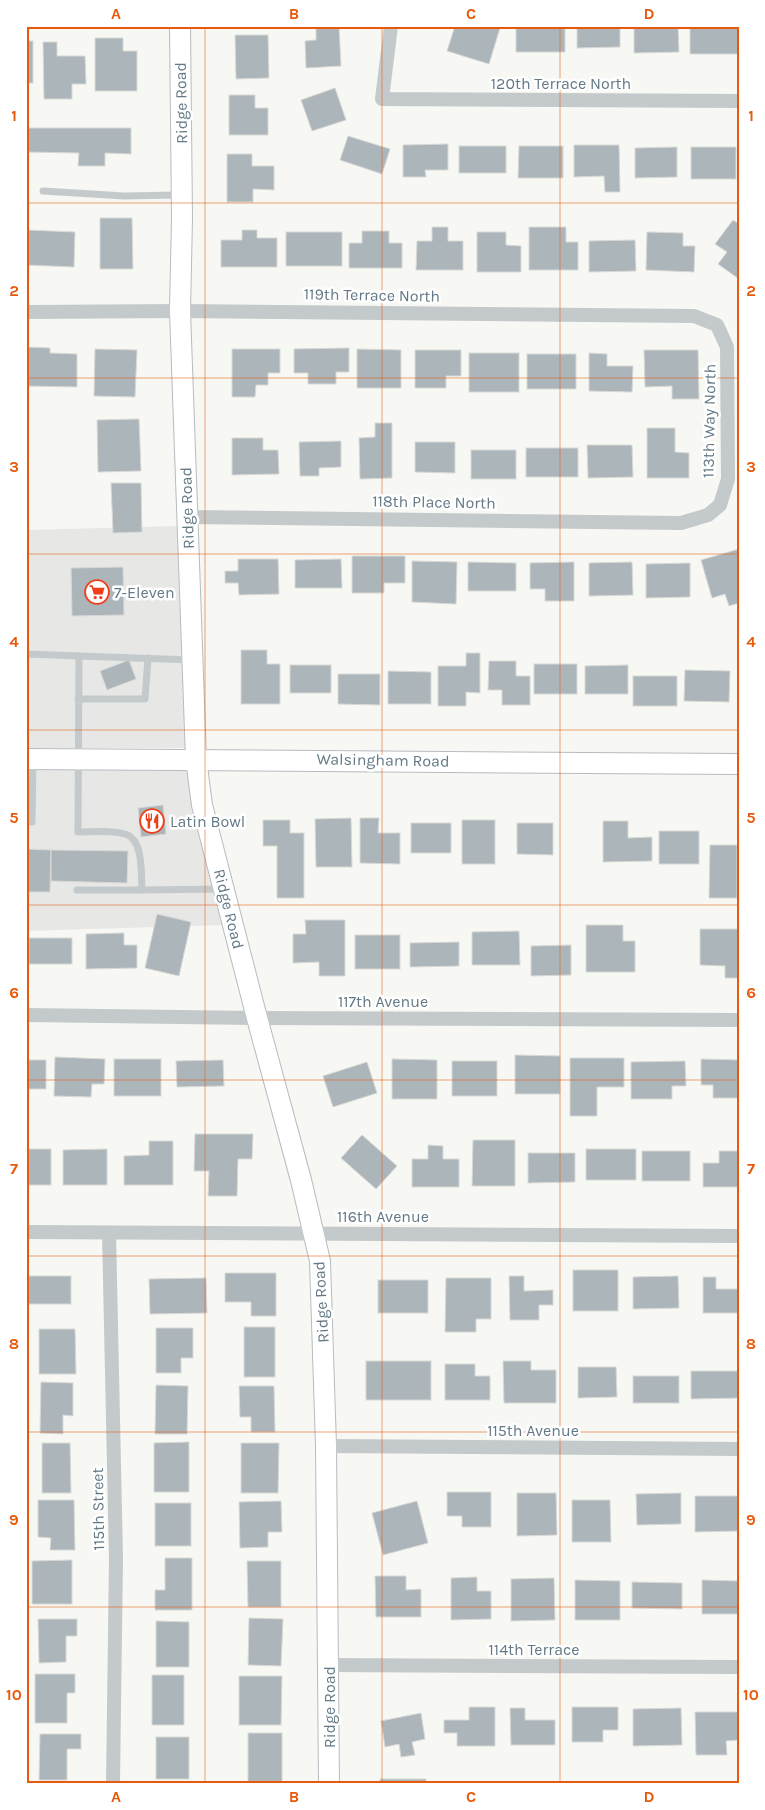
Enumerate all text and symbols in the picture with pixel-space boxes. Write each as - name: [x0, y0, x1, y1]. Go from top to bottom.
- text: A: [111, 4, 121, 23]
- text: B: [289, 4, 299, 23]
- text: C: [466, 4, 476, 23]
- text: D: [644, 4, 655, 23]
- street label: Ridge Road: [171, 62, 191, 144]
- street label: 120th Terrace North: [491, 74, 631, 93]
- text: 1: [11, 106, 17, 125]
- text: 1: [748, 106, 754, 125]
- text: 2: [9, 281, 19, 300]
- text: 2: [746, 281, 756, 300]
- street label: 119th Terrace North: [304, 284, 440, 306]
- street label: 113th Way North: [699, 364, 719, 478]
- text: 3: [9, 457, 19, 476]
- text: 3: [746, 457, 756, 476]
- street label: Ridge Road: [176, 467, 198, 549]
- street label: 118th Place North: [372, 491, 496, 513]
- supermarket icon: 7-Eleven: [84, 579, 110, 605]
- place label: 7-Eleven: [114, 583, 175, 602]
- text: 4: [9, 632, 19, 651]
- text: 4: [746, 632, 756, 651]
- street label: Walsingham Road: [316, 749, 450, 771]
- text: 5: [9, 808, 19, 827]
- restaurant icon: Latin Bowl: [139, 808, 165, 834]
- text: 5: [746, 808, 756, 827]
- place label: Latin Bowl: [170, 812, 245, 831]
- street label: Ridge Road: [210, 867, 248, 951]
- text: 6: [9, 983, 19, 1002]
- text: 6: [746, 983, 756, 1002]
- street label: 117th Avenue: [338, 992, 428, 1011]
- text: 7: [10, 1159, 18, 1178]
- text: 7: [747, 1159, 755, 1178]
- street label: 116th Avenue: [337, 1207, 429, 1226]
- street label: Ridge Road: [309, 1261, 333, 1343]
- text: 8: [9, 1334, 19, 1353]
- text: 8: [746, 1334, 756, 1353]
- street label: 115th Avenue: [487, 1421, 579, 1440]
- street label: 115th Street: [88, 1467, 108, 1551]
- text: 9: [9, 1510, 19, 1529]
- text: 9: [746, 1510, 756, 1529]
- street label: 114th Terrace: [489, 1640, 579, 1659]
- street label: Ridge Road: [320, 1666, 339, 1748]
- text: 10: [6, 1685, 22, 1704]
- text: 10: [743, 1685, 759, 1704]
- text: A: [111, 1787, 121, 1806]
- text: B: [289, 1787, 299, 1806]
- text: C: [466, 1787, 476, 1806]
- text: D: [644, 1787, 655, 1806]

